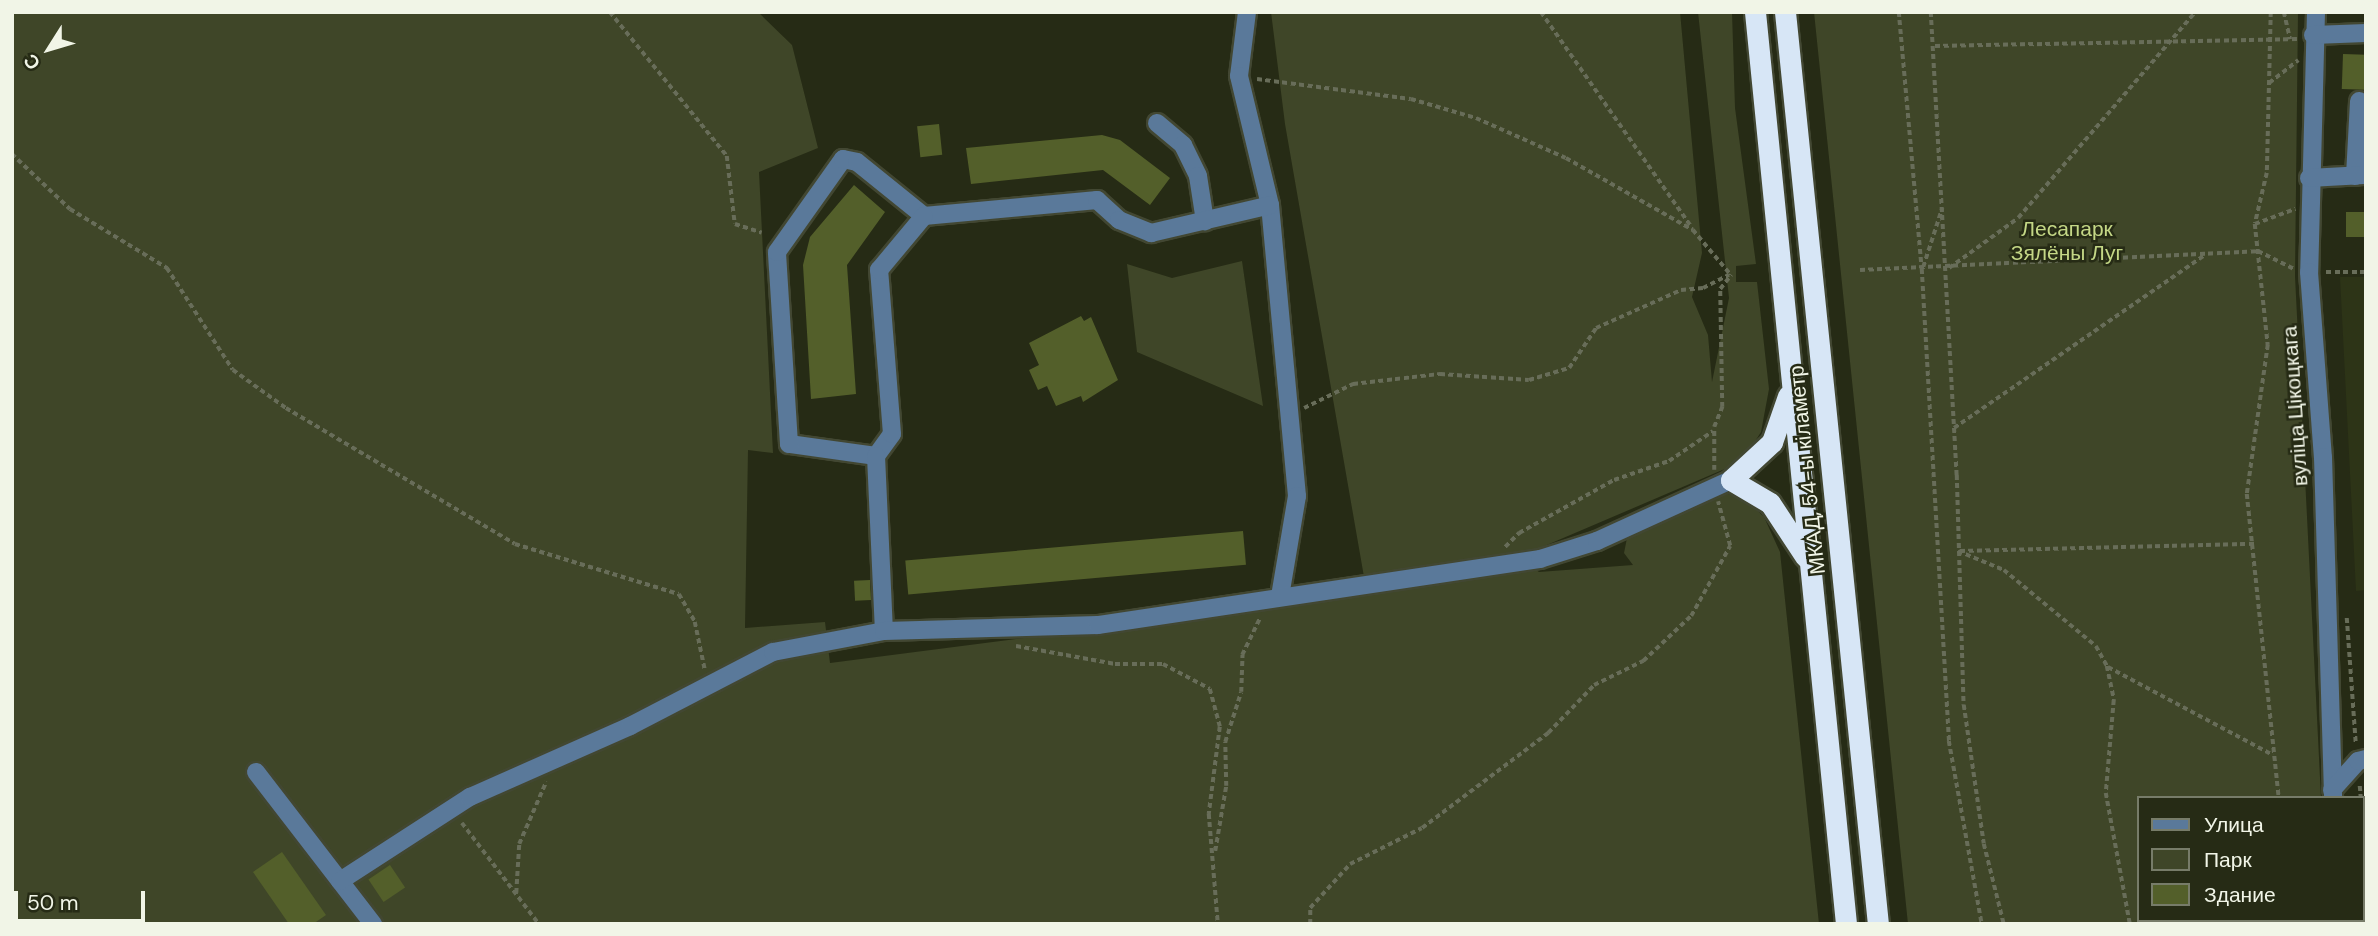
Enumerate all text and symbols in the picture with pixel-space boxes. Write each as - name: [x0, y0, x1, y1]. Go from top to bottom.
- north arrow: [14, 14, 84, 84]
- text: С: [18, 49, 46, 75]
- park label: Лесапарк Зялёны Луг: [2011, 216, 2123, 266]
- street label: вуліца Цікоцкага: [2277, 325, 2313, 487]
- street label: МКАД, 54-ы кіламетр: [1783, 364, 1831, 576]
- legend: [2136, 796, 2364, 922]
- text: Улица: [2204, 811, 2264, 839]
- text: Парк: [2204, 846, 2252, 874]
- scale bar: [18, 876, 149, 920]
- text: Здание: [2204, 881, 2276, 909]
- text: 50 m: [27, 889, 78, 917]

